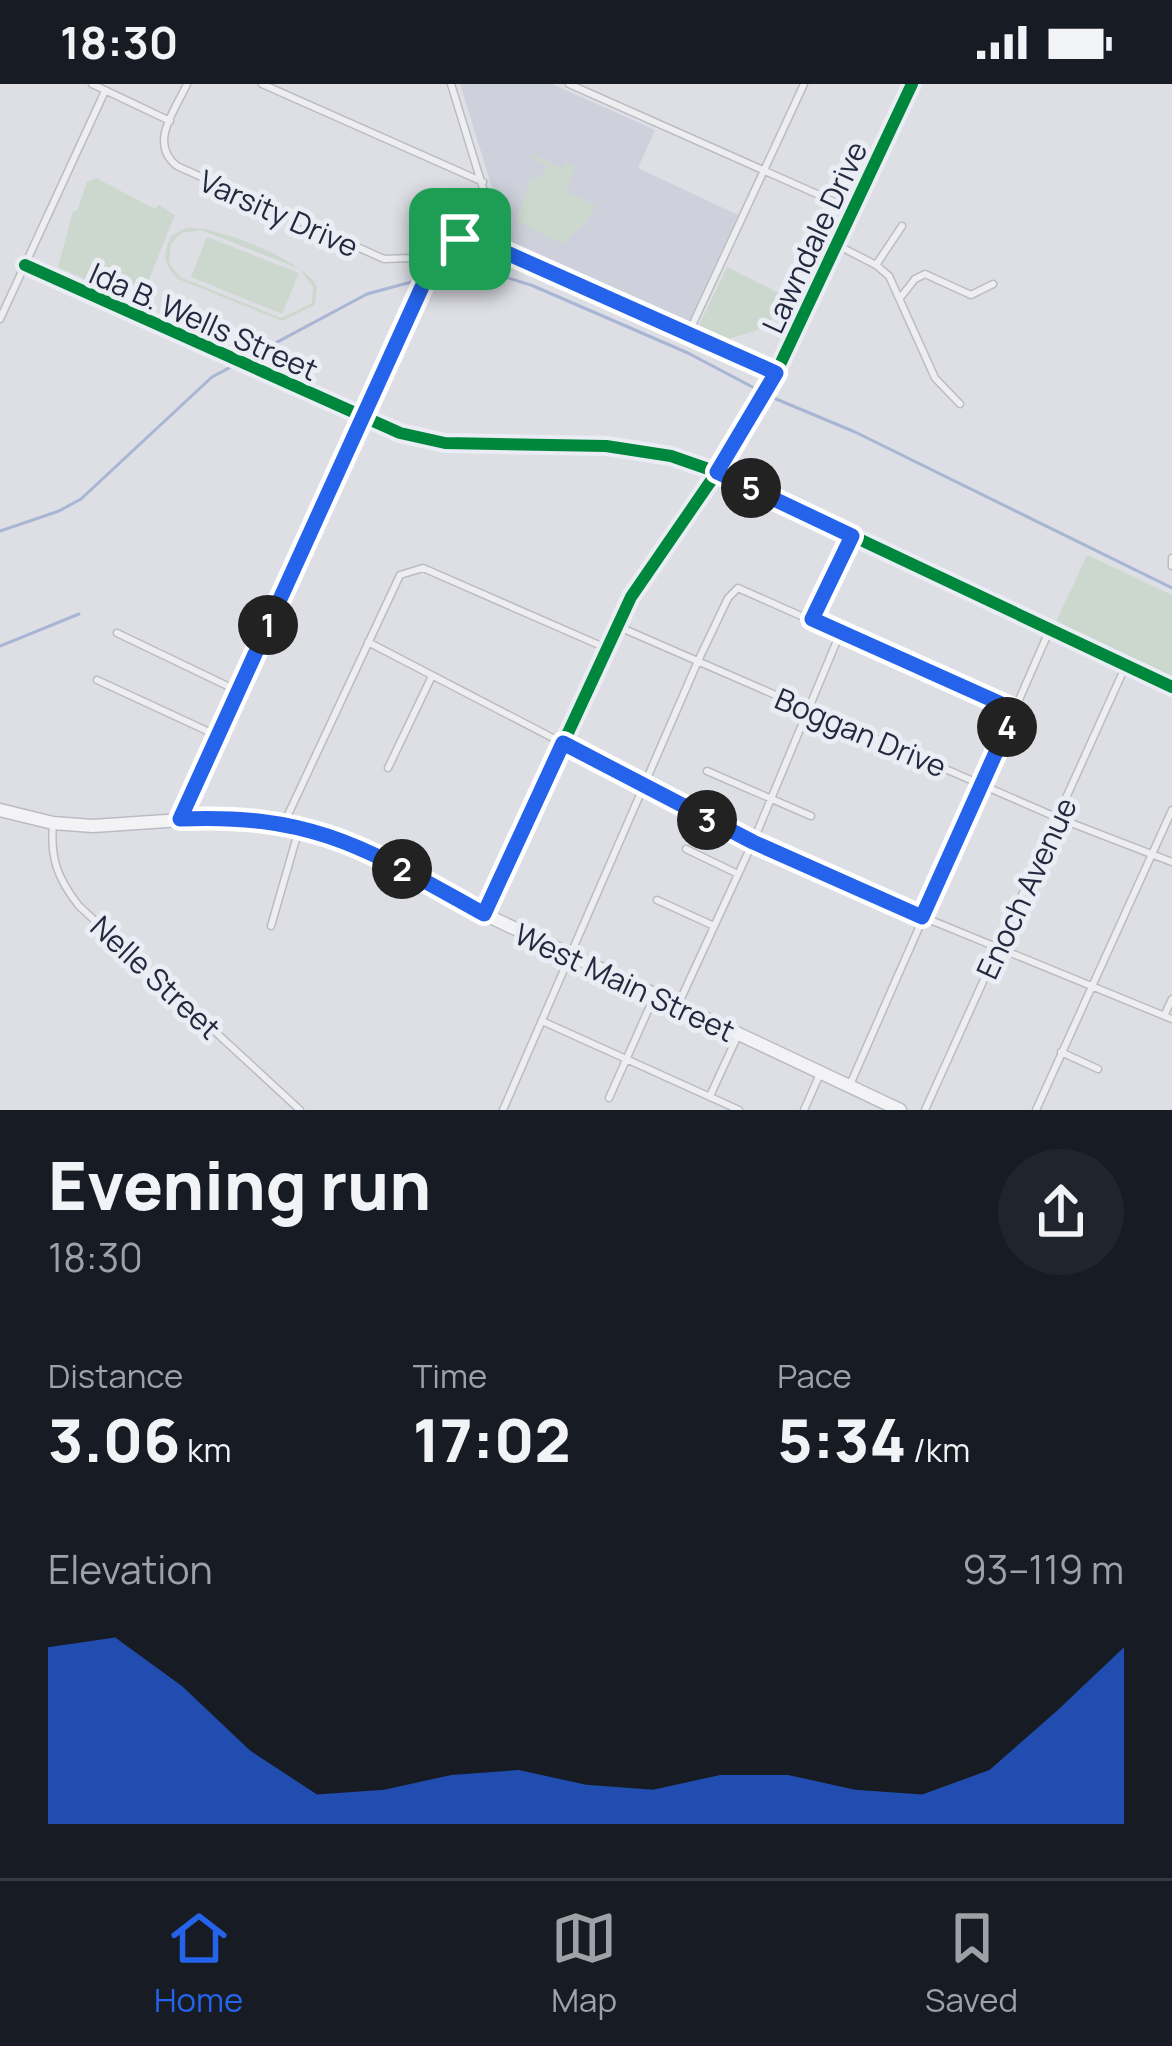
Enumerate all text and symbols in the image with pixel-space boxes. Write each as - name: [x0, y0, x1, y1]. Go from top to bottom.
- text: 18:30: [60, 11, 178, 73]
- street label: Lawndale Drive: [752, 134, 876, 340]
- street label: Varsity Drive: [193, 160, 365, 266]
- pin: [409, 188, 511, 290]
- icon: arrive: [427, 206, 493, 272]
- street label: Ida B. Wells Street: [83, 252, 325, 390]
- pin: 5: [721, 458, 781, 518]
- text: 5: [741, 465, 761, 510]
- pin: 1: [238, 595, 298, 655]
- text: 1: [261, 602, 275, 647]
- street label: Boggan Drive: [769, 678, 953, 786]
- pin: 4: [977, 697, 1037, 757]
- text: 4: [997, 704, 1017, 749]
- pin: 3: [677, 790, 737, 850]
- street label: Enoch Avenue: [966, 791, 1086, 985]
- text: 3: [697, 797, 717, 842]
- pin: 2: [372, 839, 432, 899]
- text: 2: [392, 846, 412, 891]
- street label: Nelle Street: [82, 906, 230, 1048]
- street label: West Main Street: [508, 913, 742, 1051]
- text: Evening run: [48, 1140, 431, 1230]
- button: share: [998, 1149, 1124, 1275]
- text: 18:30: [48, 1230, 143, 1284]
- text: Distance: [48, 1353, 183, 1398]
- text: Time: [413, 1353, 487, 1398]
- text: Pace: [777, 1353, 852, 1398]
- text: 3.06: [48, 1398, 180, 1480]
- text: 17:02: [413, 1398, 571, 1480]
- text: 5:34: [777, 1398, 906, 1480]
- text: km: [180, 1427, 231, 1472]
- text: /km: [906, 1427, 970, 1472]
- text: Elevation: [48, 1542, 213, 1596]
- text: 93–119 m: [962, 1542, 1124, 1596]
- tab: Home: [154, 1905, 243, 2022]
- tab: Map: [551, 1905, 617, 2022]
- tab: Saved: [925, 1905, 1018, 2022]

